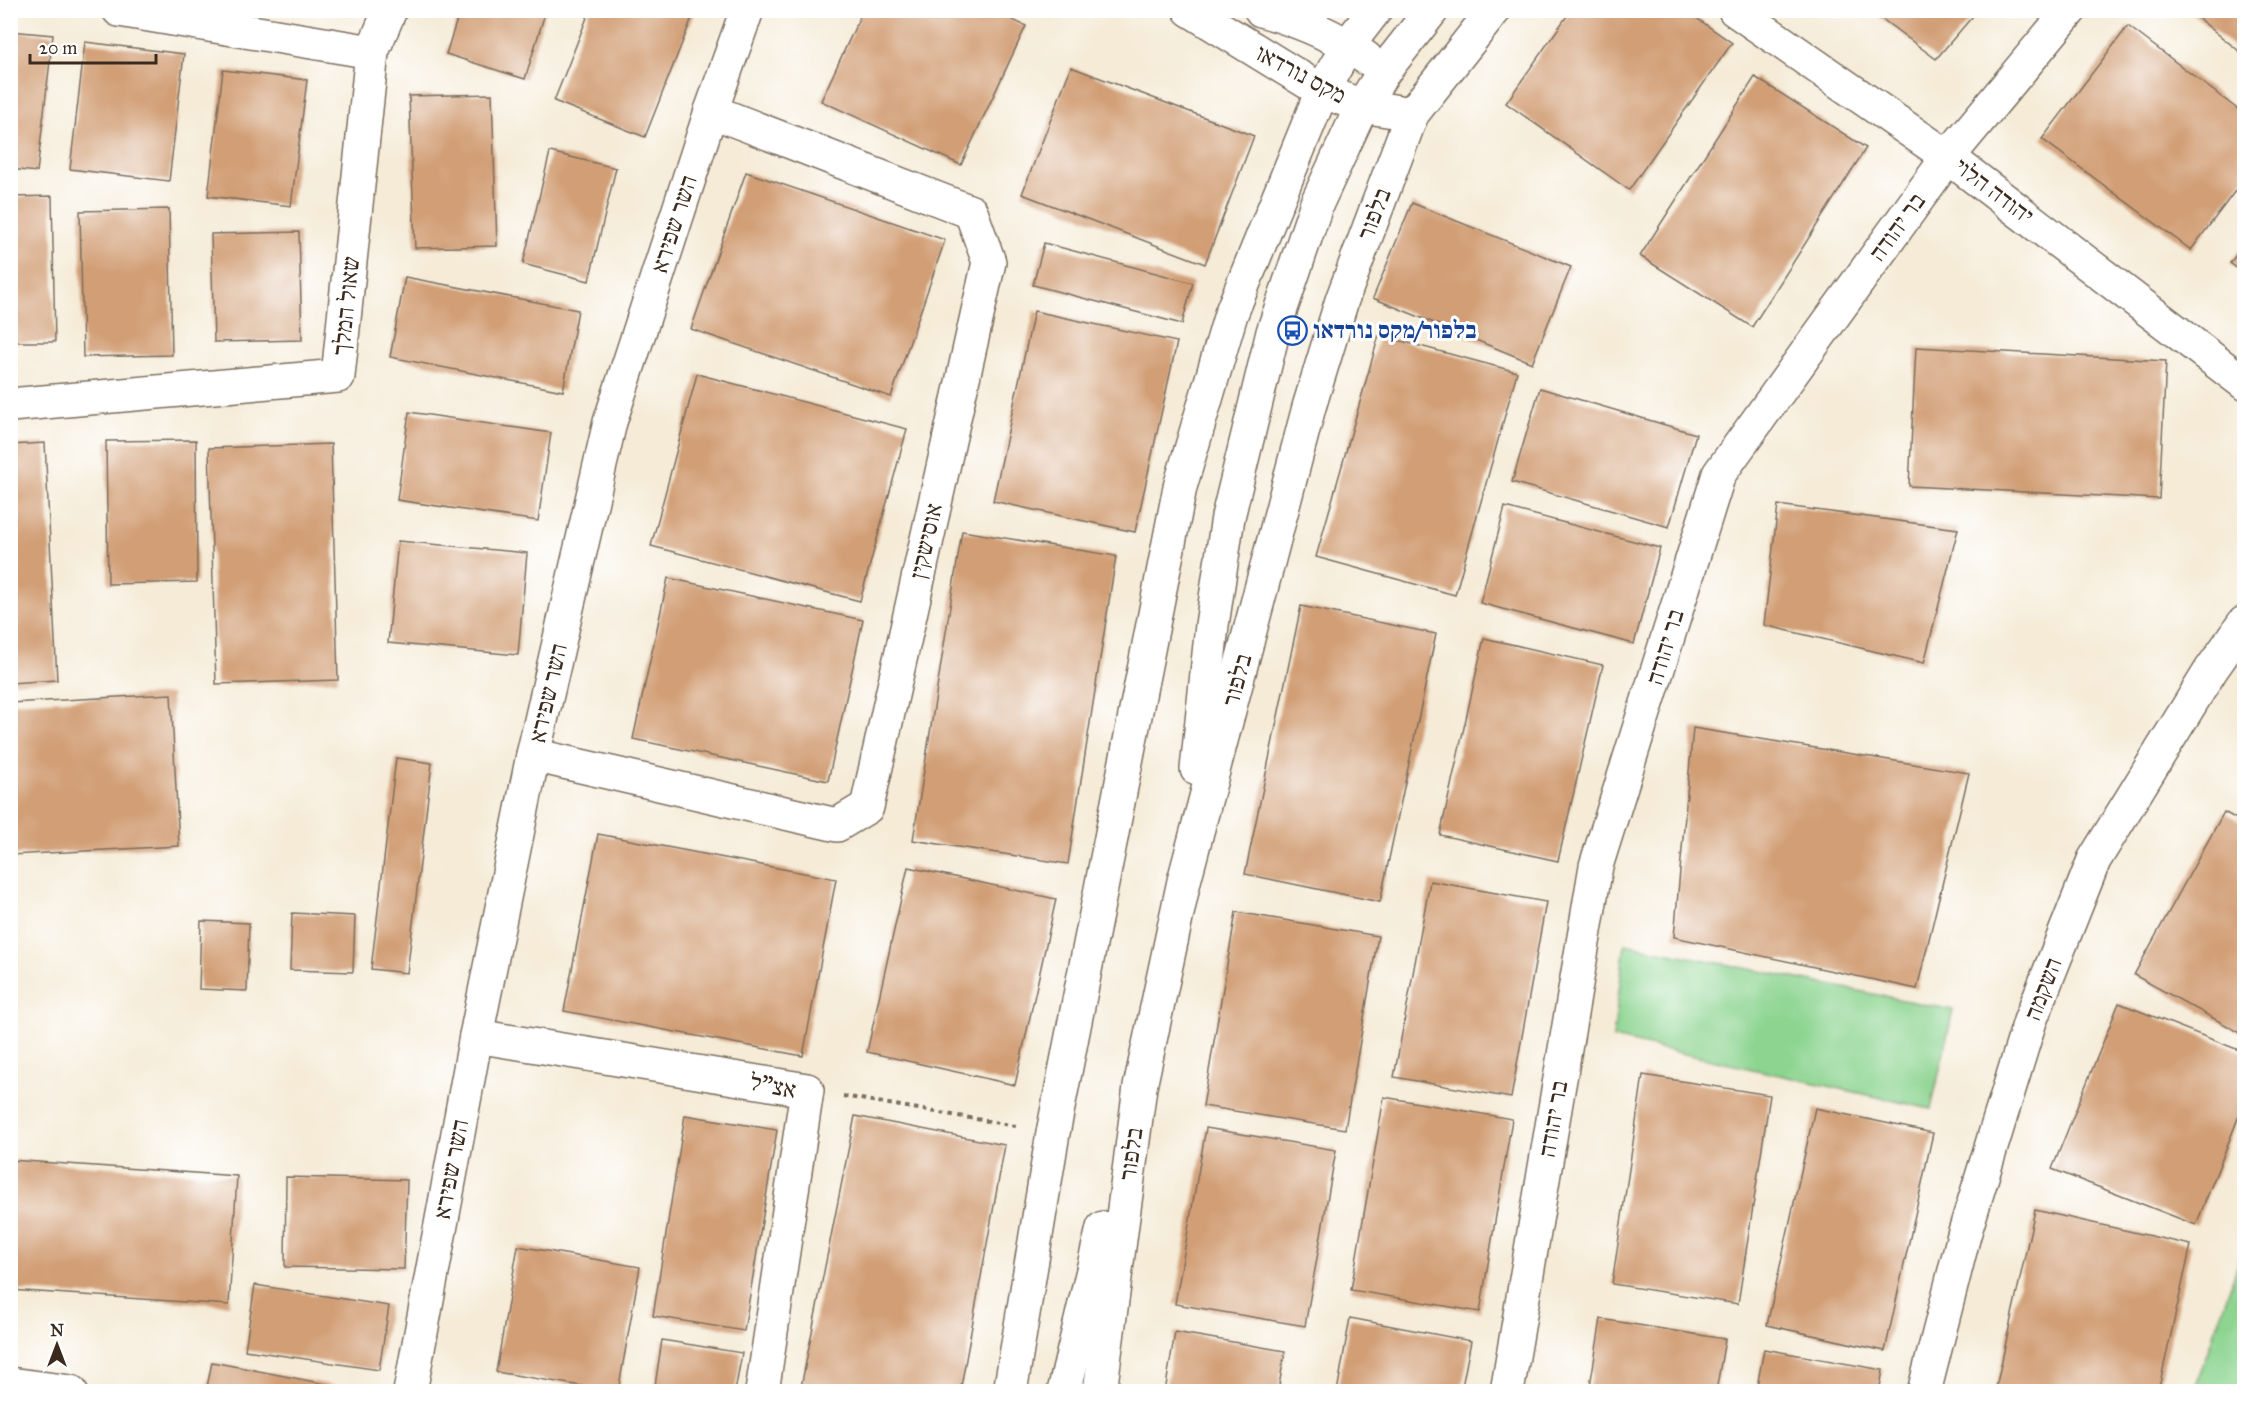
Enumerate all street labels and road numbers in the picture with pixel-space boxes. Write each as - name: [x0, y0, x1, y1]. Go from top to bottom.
- street label: מקס נורדאו: [1251, 38, 1351, 110]
- street label: יהודה הלוי: [1948, 151, 2040, 231]
- street label: השר שפירא: [644, 171, 704, 277]
- street label: בלפור: [1350, 184, 1398, 244]
- street label: בר יהודה: [1862, 187, 1932, 267]
- street label: שאול המלך: [326, 255, 366, 357]
- street label: אוסישקין: [903, 500, 949, 582]
- street label: בר יהודה: [1639, 606, 1691, 688]
- street label: השר שפירא: [522, 640, 574, 746]
- street label: בלפור: [1216, 650, 1258, 710]
- street label: השקמה: [2017, 953, 2069, 1025]
- street label: אצ"ל: [747, 1067, 799, 1105]
- street label: בר יהודה: [1531, 1078, 1575, 1160]
- street label: השר שפירא: [427, 1117, 475, 1221]
- street label: בלפור: [1112, 1125, 1150, 1183]

